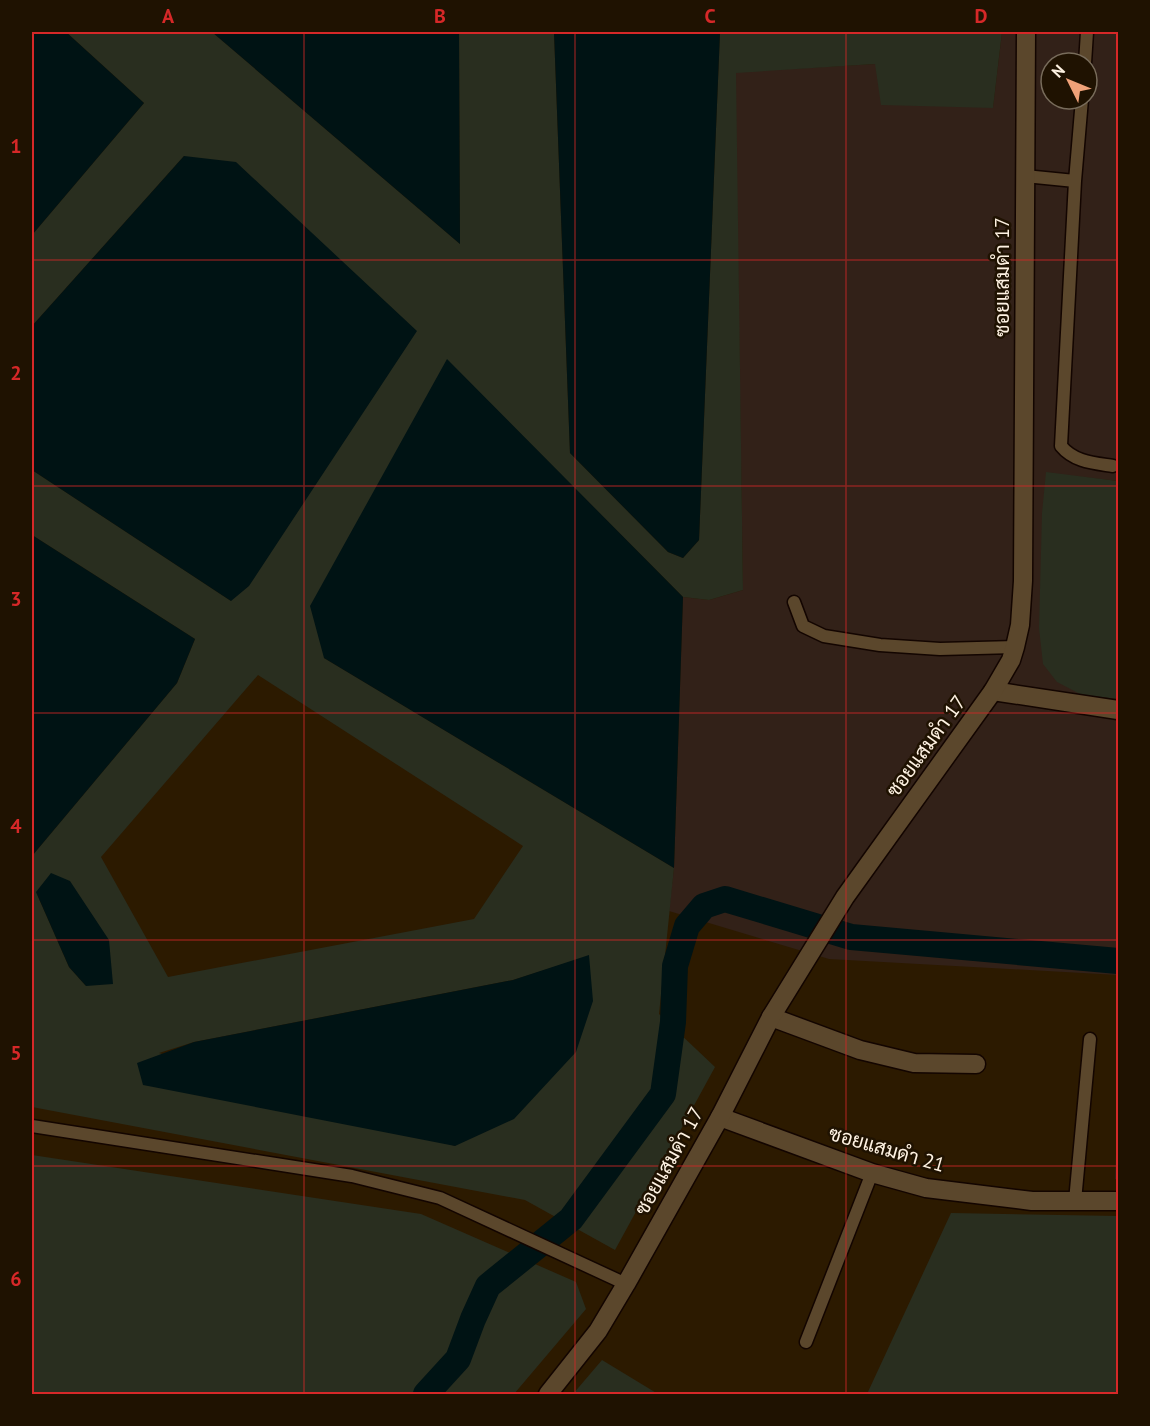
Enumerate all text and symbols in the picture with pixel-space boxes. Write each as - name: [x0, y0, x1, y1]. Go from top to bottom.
- text: A: [162, 3, 175, 29]
- text: B: [434, 3, 446, 29]
- text: C: [704, 3, 716, 29]
- text: D: [975, 3, 988, 29]
- north arrow: [1039, 51, 1099, 111]
- text: N: [1047, 60, 1069, 81]
- text: 1: [10, 133, 22, 159]
- street label: ซอยแสมดำ 17: [989, 217, 1015, 337]
- text: 2: [10, 360, 22, 386]
- text: 3: [10, 586, 22, 612]
- street label: ซอยแสมดำ 17: [880, 690, 972, 802]
- text: 4: [10, 813, 22, 839]
- text: 5: [10, 1040, 22, 1066]
- street label: ซอยแสมดำ 17: [629, 1102, 709, 1220]
- street label: ซอยแสมดำ 21: [826, 1120, 948, 1178]
- text: 6: [10, 1266, 22, 1292]

